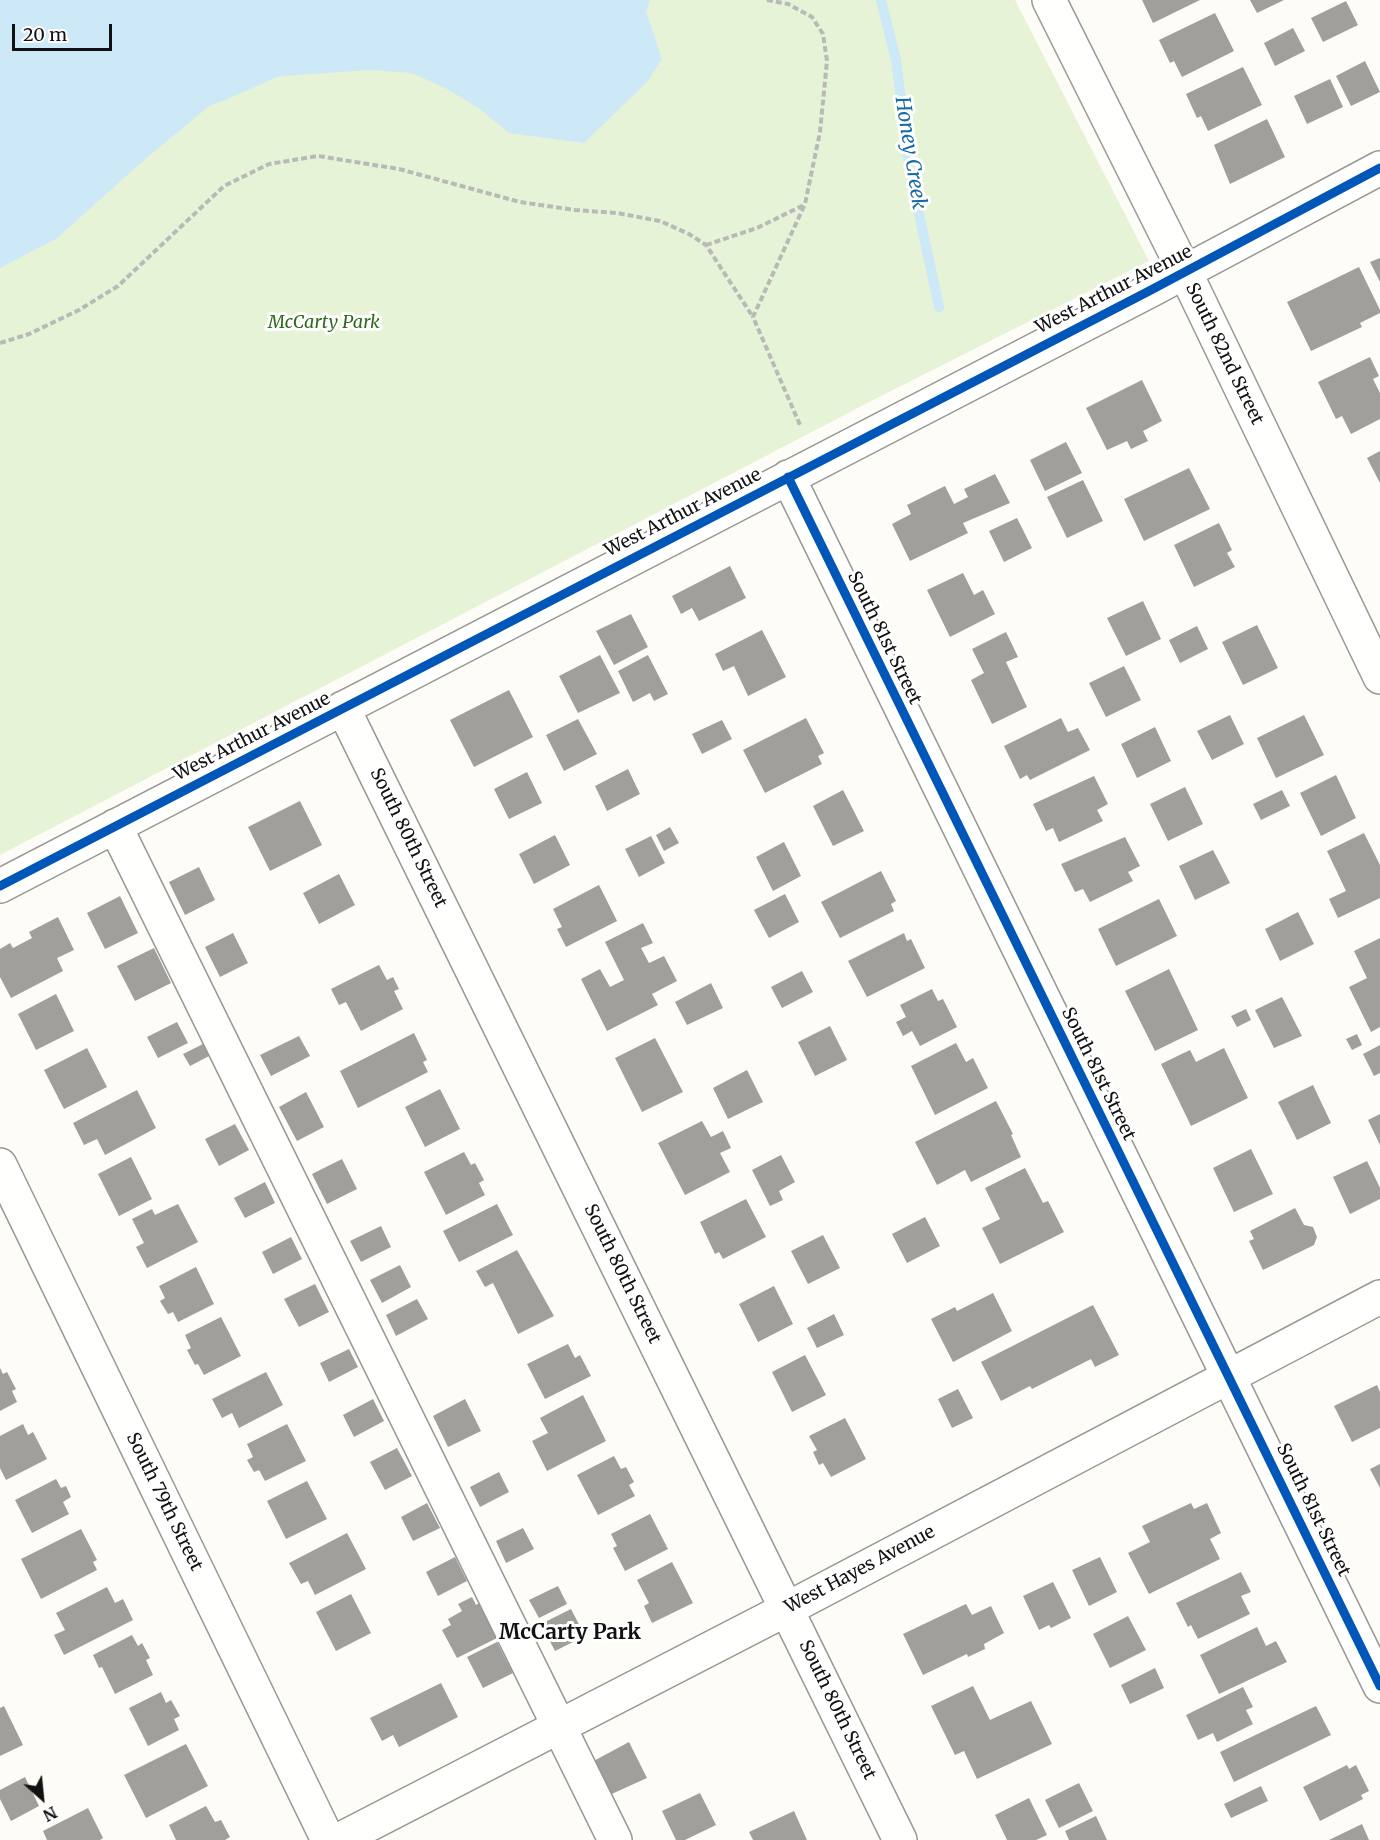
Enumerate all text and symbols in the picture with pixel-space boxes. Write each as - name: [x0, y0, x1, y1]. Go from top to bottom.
- scale bar: [15, 12, 116, 50]
- text: 20 m: [23, 23, 67, 46]
- water label: Honey Creek: [889, 95, 931, 211]
- street label: West Arthur Avenue: [1032, 241, 1196, 339]
- street label: South 82nd Street: [1180, 280, 1268, 428]
- park label: McCarty Park: [268, 312, 380, 334]
- street label: West Arthur Avenue: [601, 464, 765, 562]
- street label: South 81st Street: [842, 568, 926, 708]
- street label: West Arthur Avenue: [170, 688, 334, 786]
- street label: South 80th Street: [365, 765, 451, 911]
- street label: South 81st Street: [1056, 1004, 1140, 1144]
- street label: South 80th Street: [579, 1201, 665, 1347]
- street label: South 79th Street: [121, 1429, 207, 1575]
- street label: South 81st Street: [1271, 1440, 1355, 1580]
- street label: West Hayes Avenue: [781, 1521, 939, 1619]
- district label: McCarty Park: [499, 1620, 641, 1646]
- street label: South 80th Street: [794, 1637, 880, 1783]
- north arrow: [12, 1768, 72, 1828]
- text: N: [40, 1802, 60, 1826]

